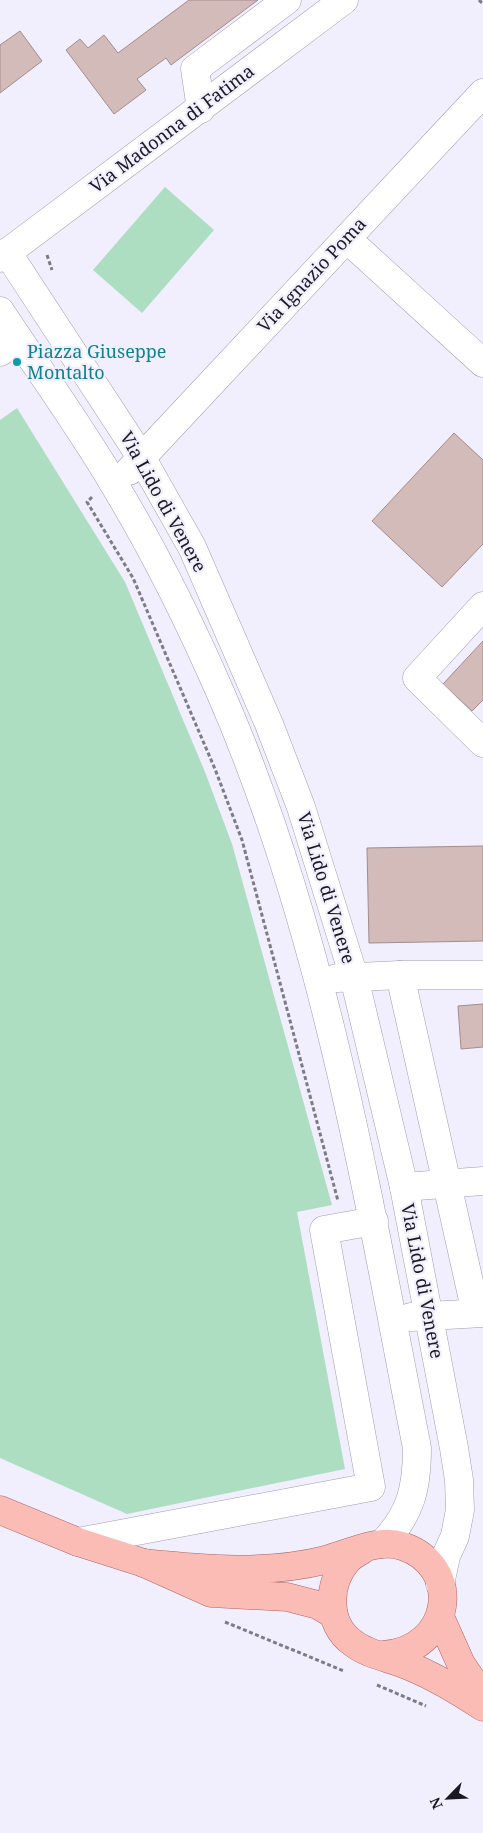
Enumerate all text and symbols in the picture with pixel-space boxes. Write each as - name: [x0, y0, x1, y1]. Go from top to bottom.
- street label: Via Madonna di Fatima: [84, 58, 258, 198]
- street label: Via Ignazio Poma: [252, 212, 371, 337]
- place label: Piazza Giuseppe Montalto: [27, 339, 167, 384]
- marker: Piazza Giuseppe Montalto: [11, 356, 23, 368]
- street label: Via Lido di Venere: [115, 427, 213, 576]
- street label: Via Lido di Venere: [292, 809, 361, 966]
- street label: Via Lido di Venere: [396, 1201, 450, 1360]
- north arrow: [423, 1773, 473, 1823]
- text: N: [425, 1795, 447, 1812]

